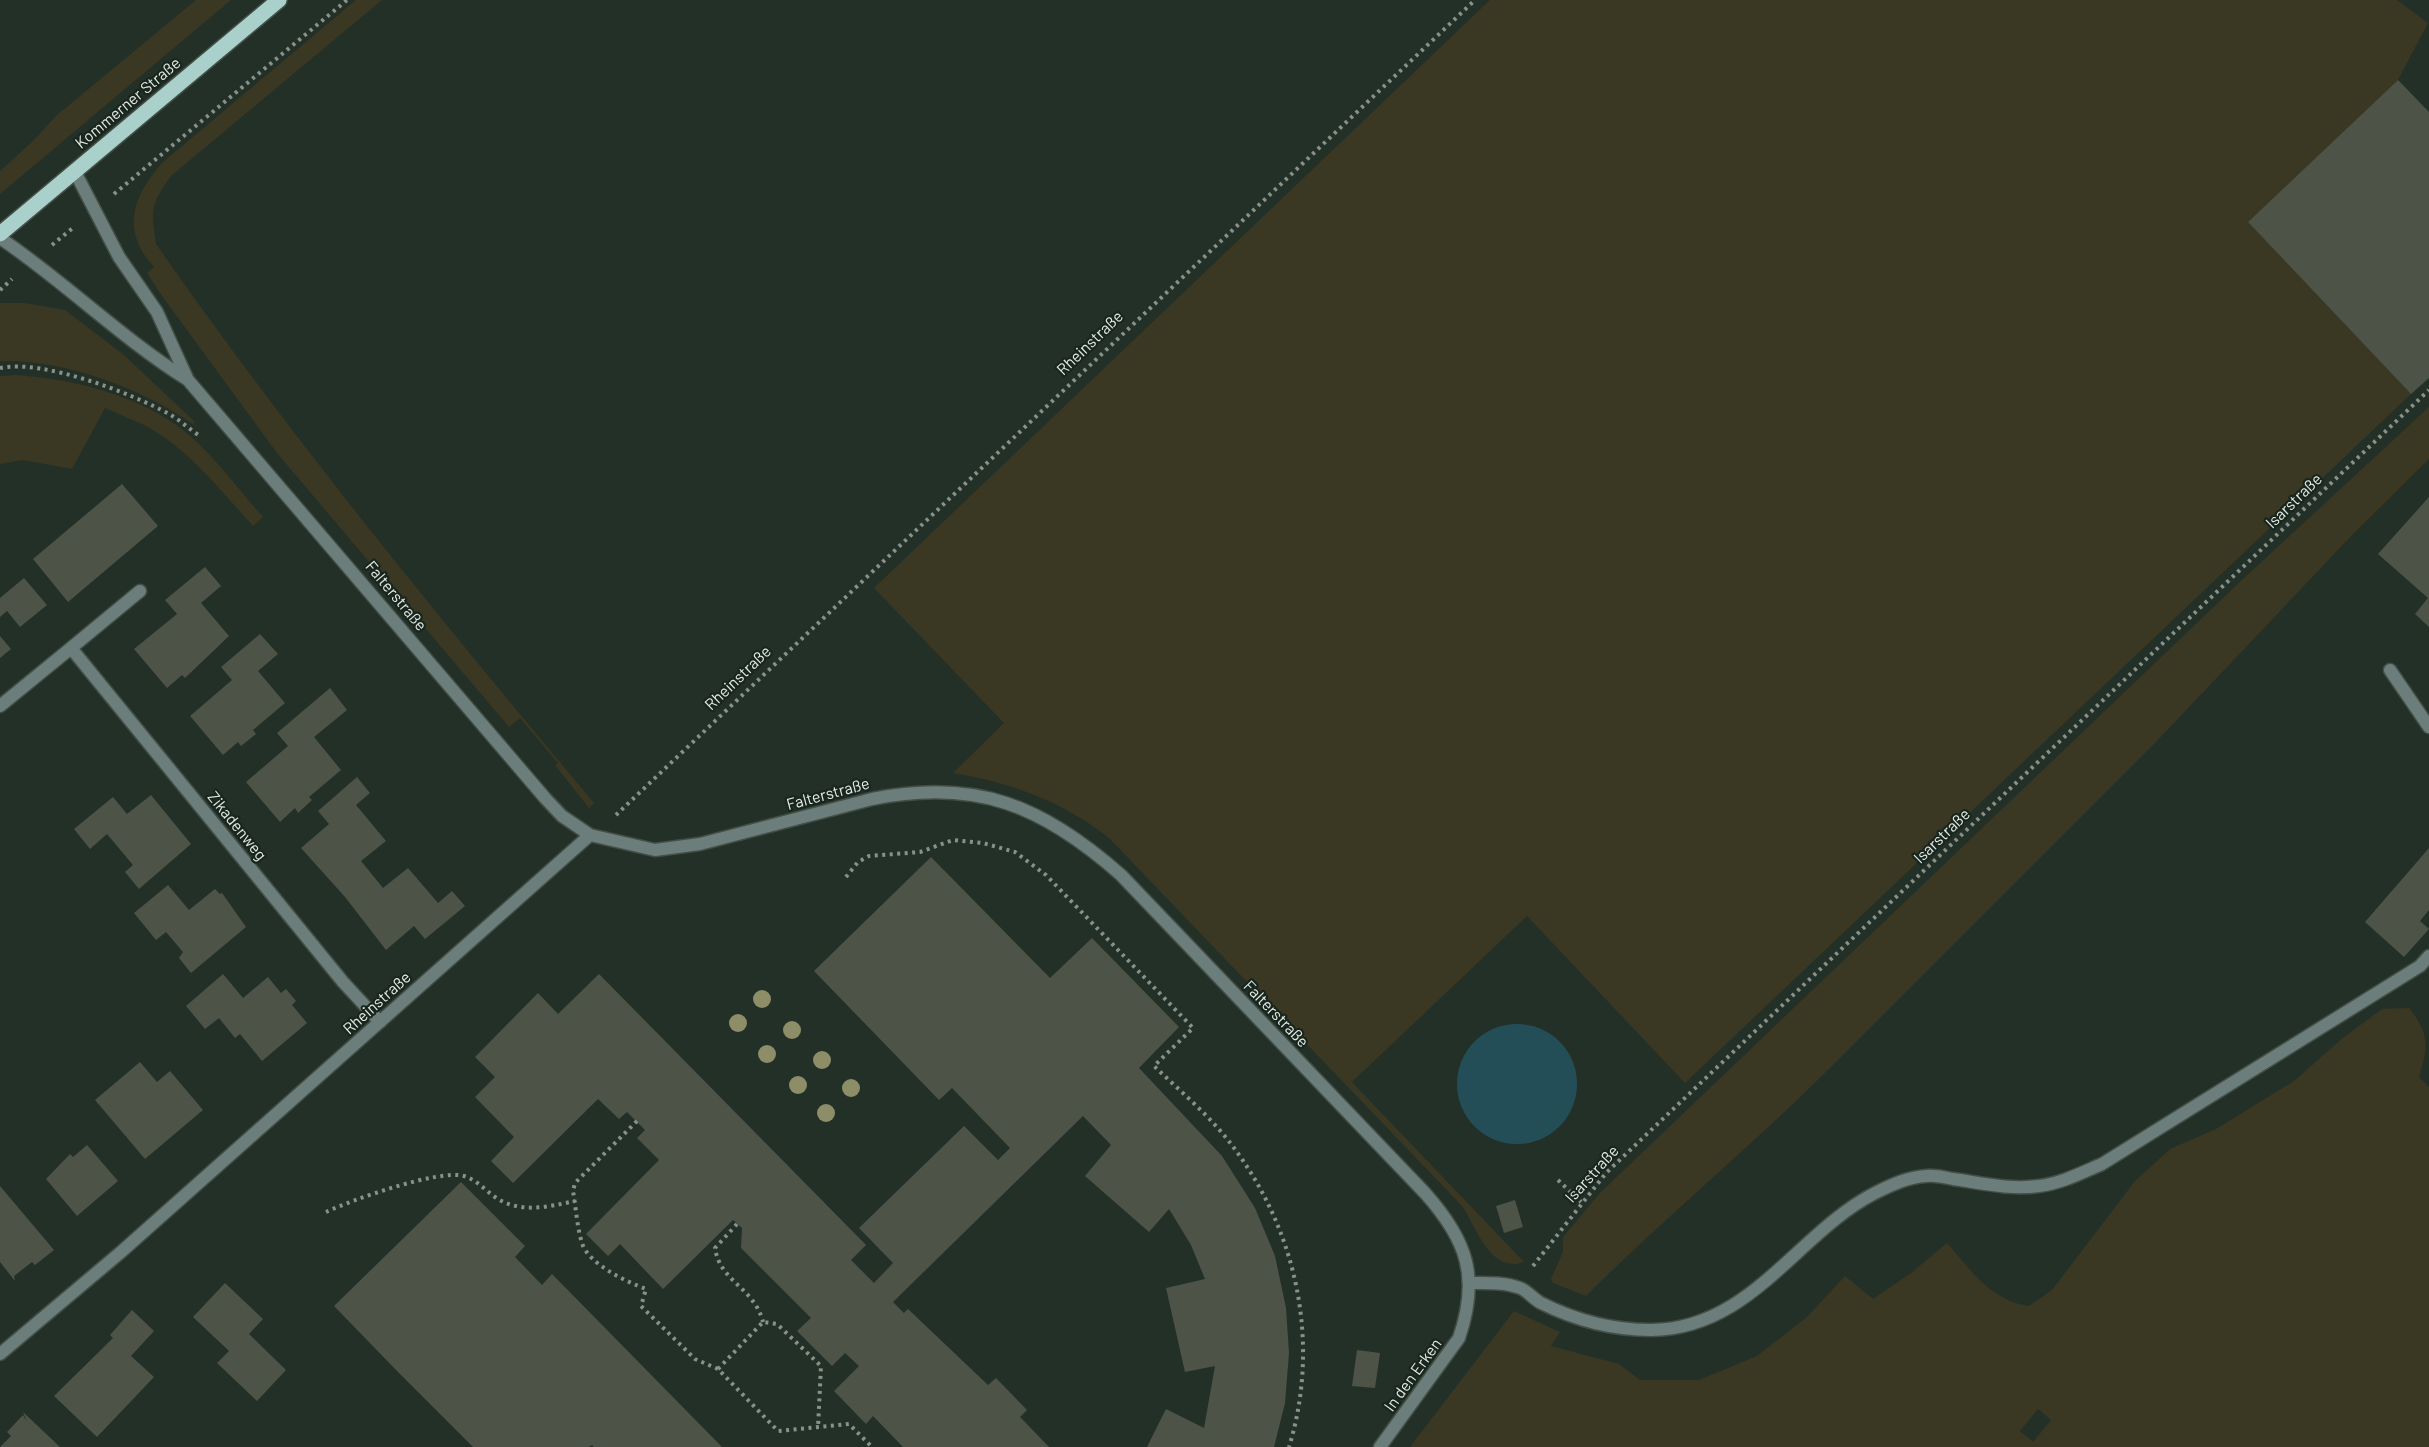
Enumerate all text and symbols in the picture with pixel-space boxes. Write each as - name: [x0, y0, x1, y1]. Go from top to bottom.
- street label: Kommerner Straße: [71, 53, 185, 153]
- street label: Rheinstraße: [1053, 307, 1127, 379]
- street label: Isarstraße: [2262, 470, 2326, 532]
- street label: Falterstraße: [361, 557, 431, 635]
- street label: Rheinstraße: [701, 642, 775, 714]
- street label: Falterstraße: [784, 774, 872, 814]
- street label: Zikadenweg: [203, 788, 271, 864]
- street label: Isarstraße: [1910, 805, 1974, 867]
- street label: Rheinstraße: [339, 968, 415, 1038]
- street label: Falterstraße: [1239, 977, 1313, 1051]
- street label: Isarstraße: [1561, 1141, 1623, 1207]
- street label: In den Erken: [1380, 1335, 1446, 1415]

